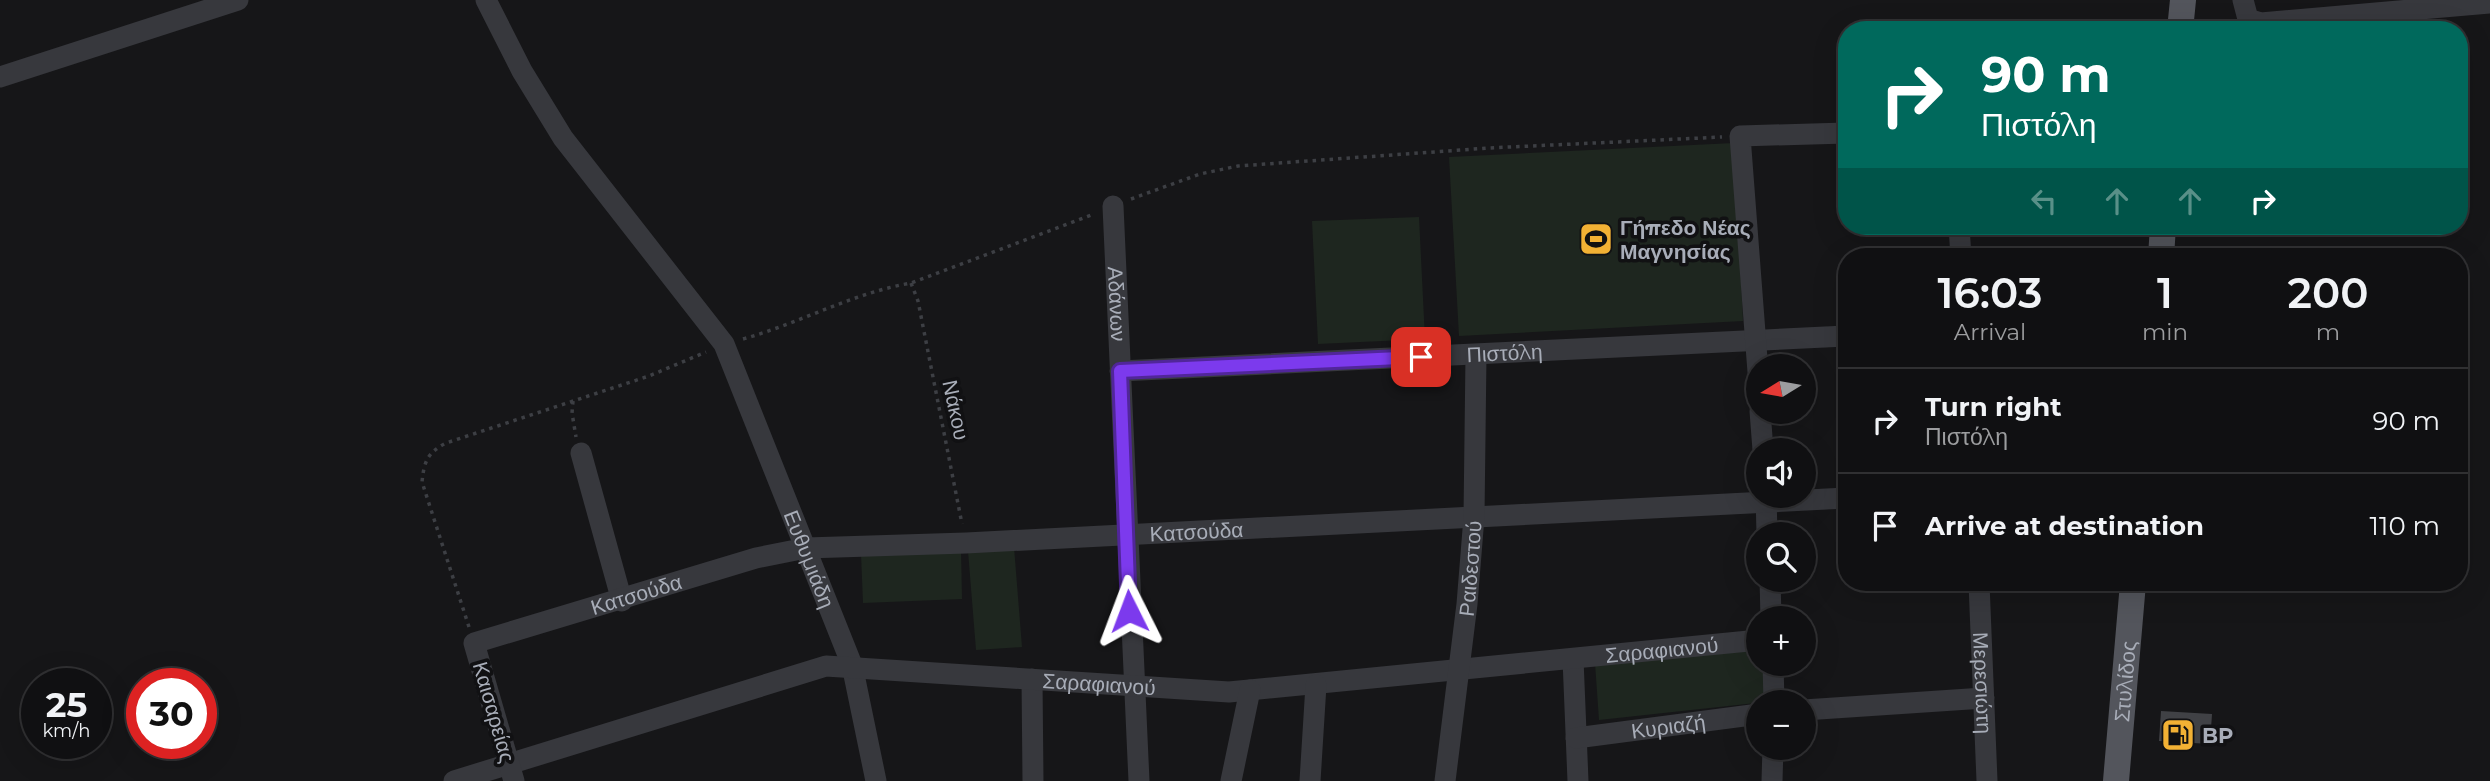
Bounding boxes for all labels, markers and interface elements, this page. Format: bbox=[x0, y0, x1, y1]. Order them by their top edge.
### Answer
text: 90 m bbox=[1981, 45, 2111, 104]
icon: right bbox=[1866, 49, 1957, 140]
text: Πιστόλη bbox=[1981, 105, 2097, 144]
icon: left bbox=[2025, 182, 2063, 220]
icon: ahead bbox=[2098, 182, 2136, 220]
icon: ahead bbox=[2171, 182, 2209, 220]
icon: right bbox=[2244, 182, 2282, 220]
place label: Γήπεδο Νέας Μαγνησίας bbox=[1620, 215, 1751, 264]
sports icon: Γήπεδο Νέας Μαγνησίας bbox=[1577, 220, 1615, 258]
street label: Αδάνων bbox=[1103, 266, 1132, 342]
text: 16:03 bbox=[1938, 267, 2042, 319]
text: 1 bbox=[2157, 267, 2173, 319]
text: 200 bbox=[2288, 267, 2369, 319]
text: Arrival bbox=[1954, 318, 2026, 346]
text: min bbox=[2142, 318, 2188, 346]
text: m bbox=[2316, 318, 2340, 346]
pin bbox=[1391, 327, 1451, 387]
icon: arrive bbox=[1402, 338, 1440, 376]
street label: Πιστόλη bbox=[1466, 338, 1543, 367]
north arrow bbox=[1746, 354, 1816, 424]
map controls bbox=[1746, 354, 1816, 760]
street label: Νάκου bbox=[937, 378, 975, 442]
text: Turn right bbox=[1925, 391, 2061, 423]
icon: right bbox=[1866, 402, 1904, 440]
text: 90 m bbox=[2373, 405, 2440, 437]
text: Πιστόλη bbox=[1925, 423, 2008, 451]
button: sound bbox=[1746, 438, 1816, 508]
street label: Ευθυμιάδη bbox=[779, 506, 840, 611]
icon: arrive bbox=[1866, 507, 1904, 545]
text: Arrive at destination bbox=[1925, 510, 2204, 542]
text: 110 m bbox=[2370, 510, 2440, 542]
street label: Κατσούδα bbox=[1149, 516, 1244, 546]
street label: Ραιδεστού bbox=[1453, 520, 1486, 618]
button: search bbox=[1746, 522, 1816, 592]
street label: Κατσούδα bbox=[588, 569, 685, 620]
position arrow bbox=[1092, 574, 1166, 648]
button: + bbox=[1746, 606, 1816, 676]
street label: Μερεσιώτη bbox=[1968, 631, 1998, 734]
street label: Σαραφιανού bbox=[1604, 632, 1719, 668]
street label: Στυλίδος bbox=[2109, 640, 2140, 723]
street label: Καισαρείας bbox=[468, 659, 520, 765]
street label: Σαραφιανού bbox=[1042, 667, 1156, 700]
speed limit sign: 30 bbox=[126, 668, 217, 759]
text: 25 bbox=[46, 683, 87, 726]
button: − bbox=[1746, 690, 1816, 760]
street label: Κυριαζή bbox=[1629, 709, 1707, 743]
fuel station icon: BP bbox=[2159, 716, 2197, 754]
text: km/h bbox=[42, 720, 91, 742]
place label: BP bbox=[2202, 723, 2233, 748]

